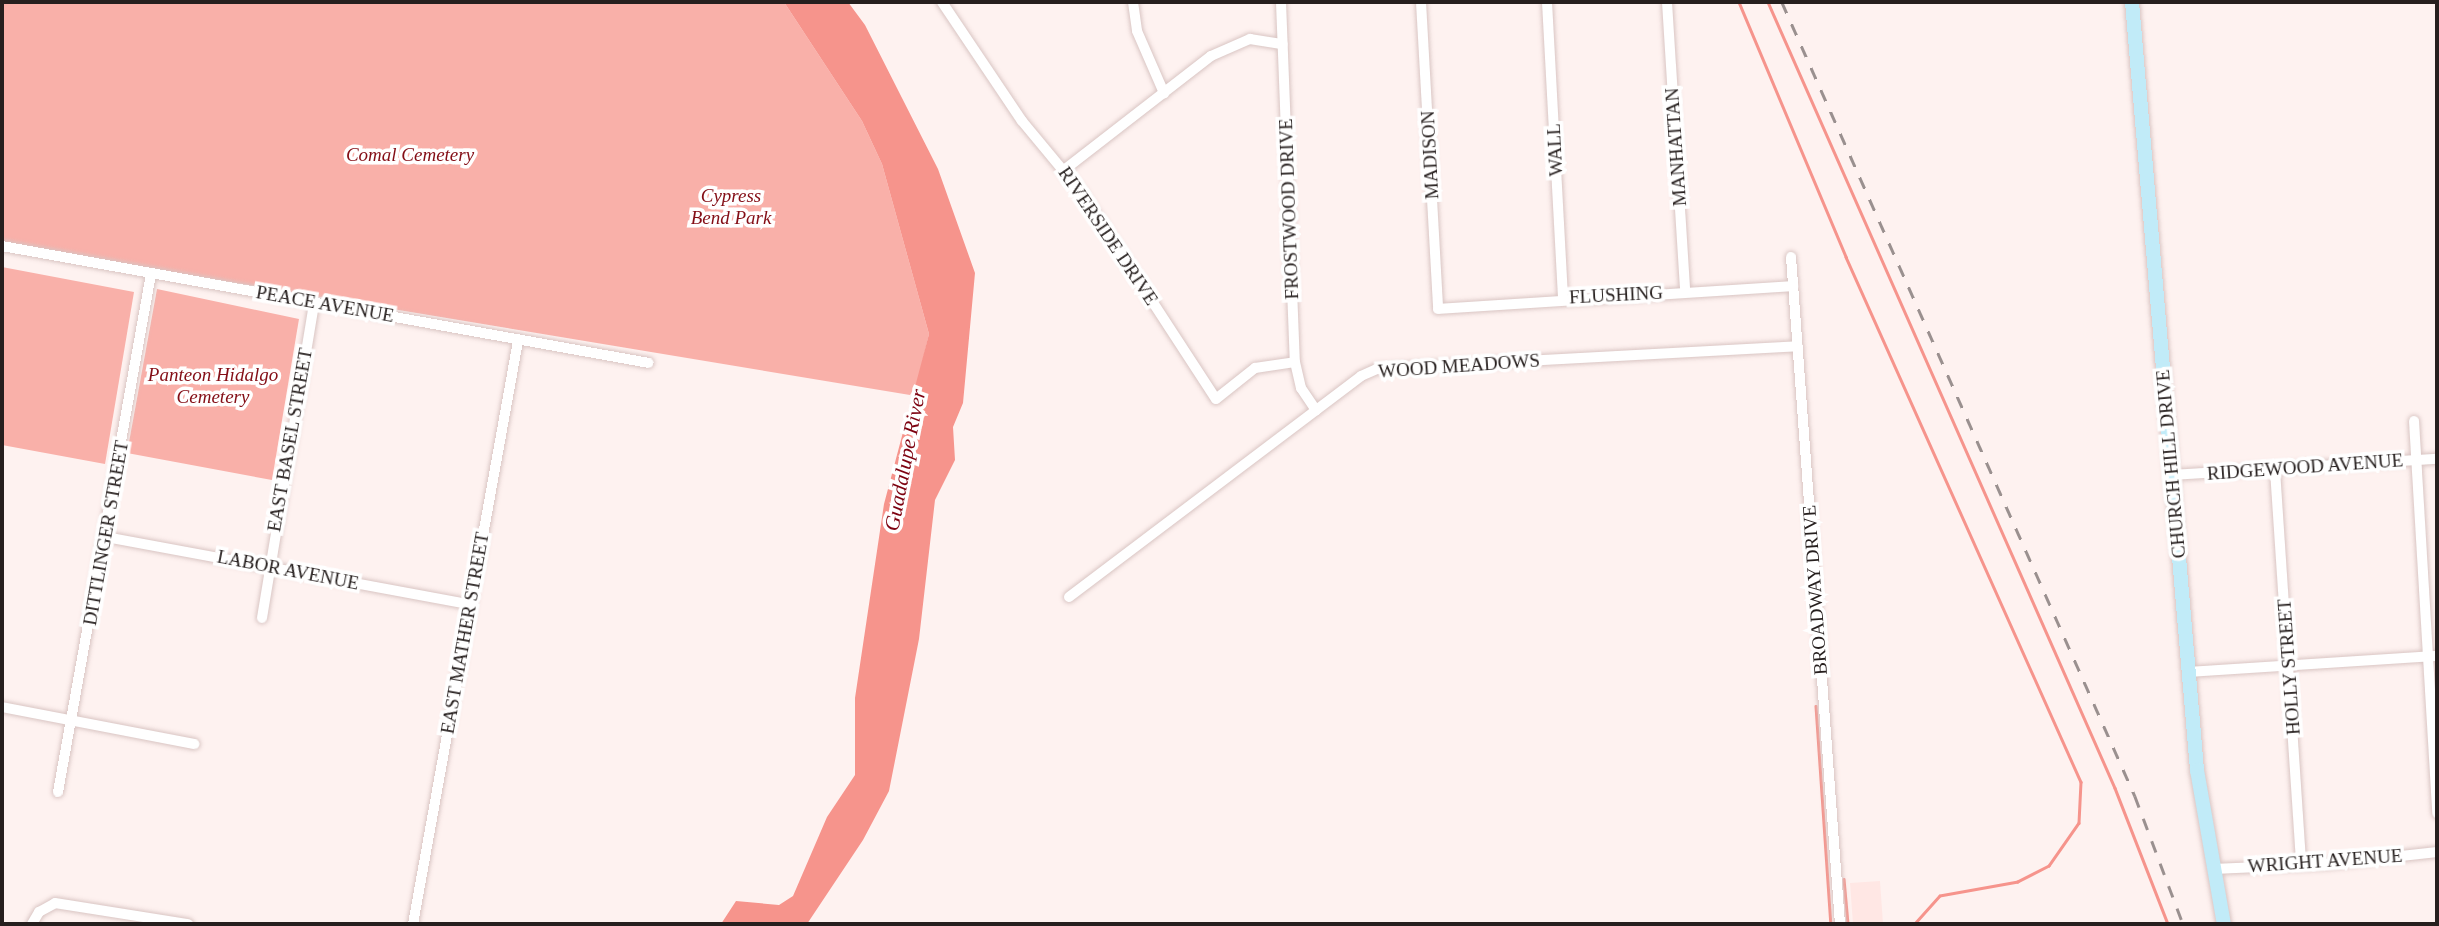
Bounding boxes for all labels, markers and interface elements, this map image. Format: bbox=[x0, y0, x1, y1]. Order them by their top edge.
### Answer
street label: MANHATTAN bbox=[1660, 87, 1692, 207]
street label: MADISON bbox=[1416, 110, 1444, 200]
street label: FROSTWOOD DRIVE bbox=[1274, 118, 1304, 300]
street label: WALL bbox=[1542, 123, 1568, 177]
park label: Comal Cemetery bbox=[346, 144, 474, 166]
street label: RIVERSIDE DRIVE bbox=[1053, 162, 1163, 310]
park label: Cypress Bend Park bbox=[691, 185, 771, 229]
street label: PEACE AVENUE bbox=[254, 281, 396, 327]
street label: FLUSHING bbox=[1568, 281, 1664, 309]
street label: EAST BASEL STREET bbox=[263, 346, 317, 534]
street label: WOOD MEADOWS bbox=[1377, 349, 1541, 383]
park label: Panteon Hidalgo Cemetery bbox=[148, 364, 278, 408]
street label: CHURCH HILL DRIVE bbox=[2151, 368, 2191, 560]
water label: Guadalupe River bbox=[879, 387, 931, 533]
street label: DITTLINGER STREET bbox=[79, 439, 133, 627]
street label: RIDGEWOOD AVENUE bbox=[2206, 449, 2404, 485]
street label: BROADWAY DRIVE bbox=[1798, 504, 1832, 676]
street label: EAST MATHER STREET bbox=[436, 530, 494, 736]
street label: LABOR AVENUE bbox=[215, 545, 361, 595]
street label: HOLLY STREET bbox=[2273, 598, 2305, 736]
street label: WRIGHT AVENUE bbox=[2246, 844, 2404, 878]

